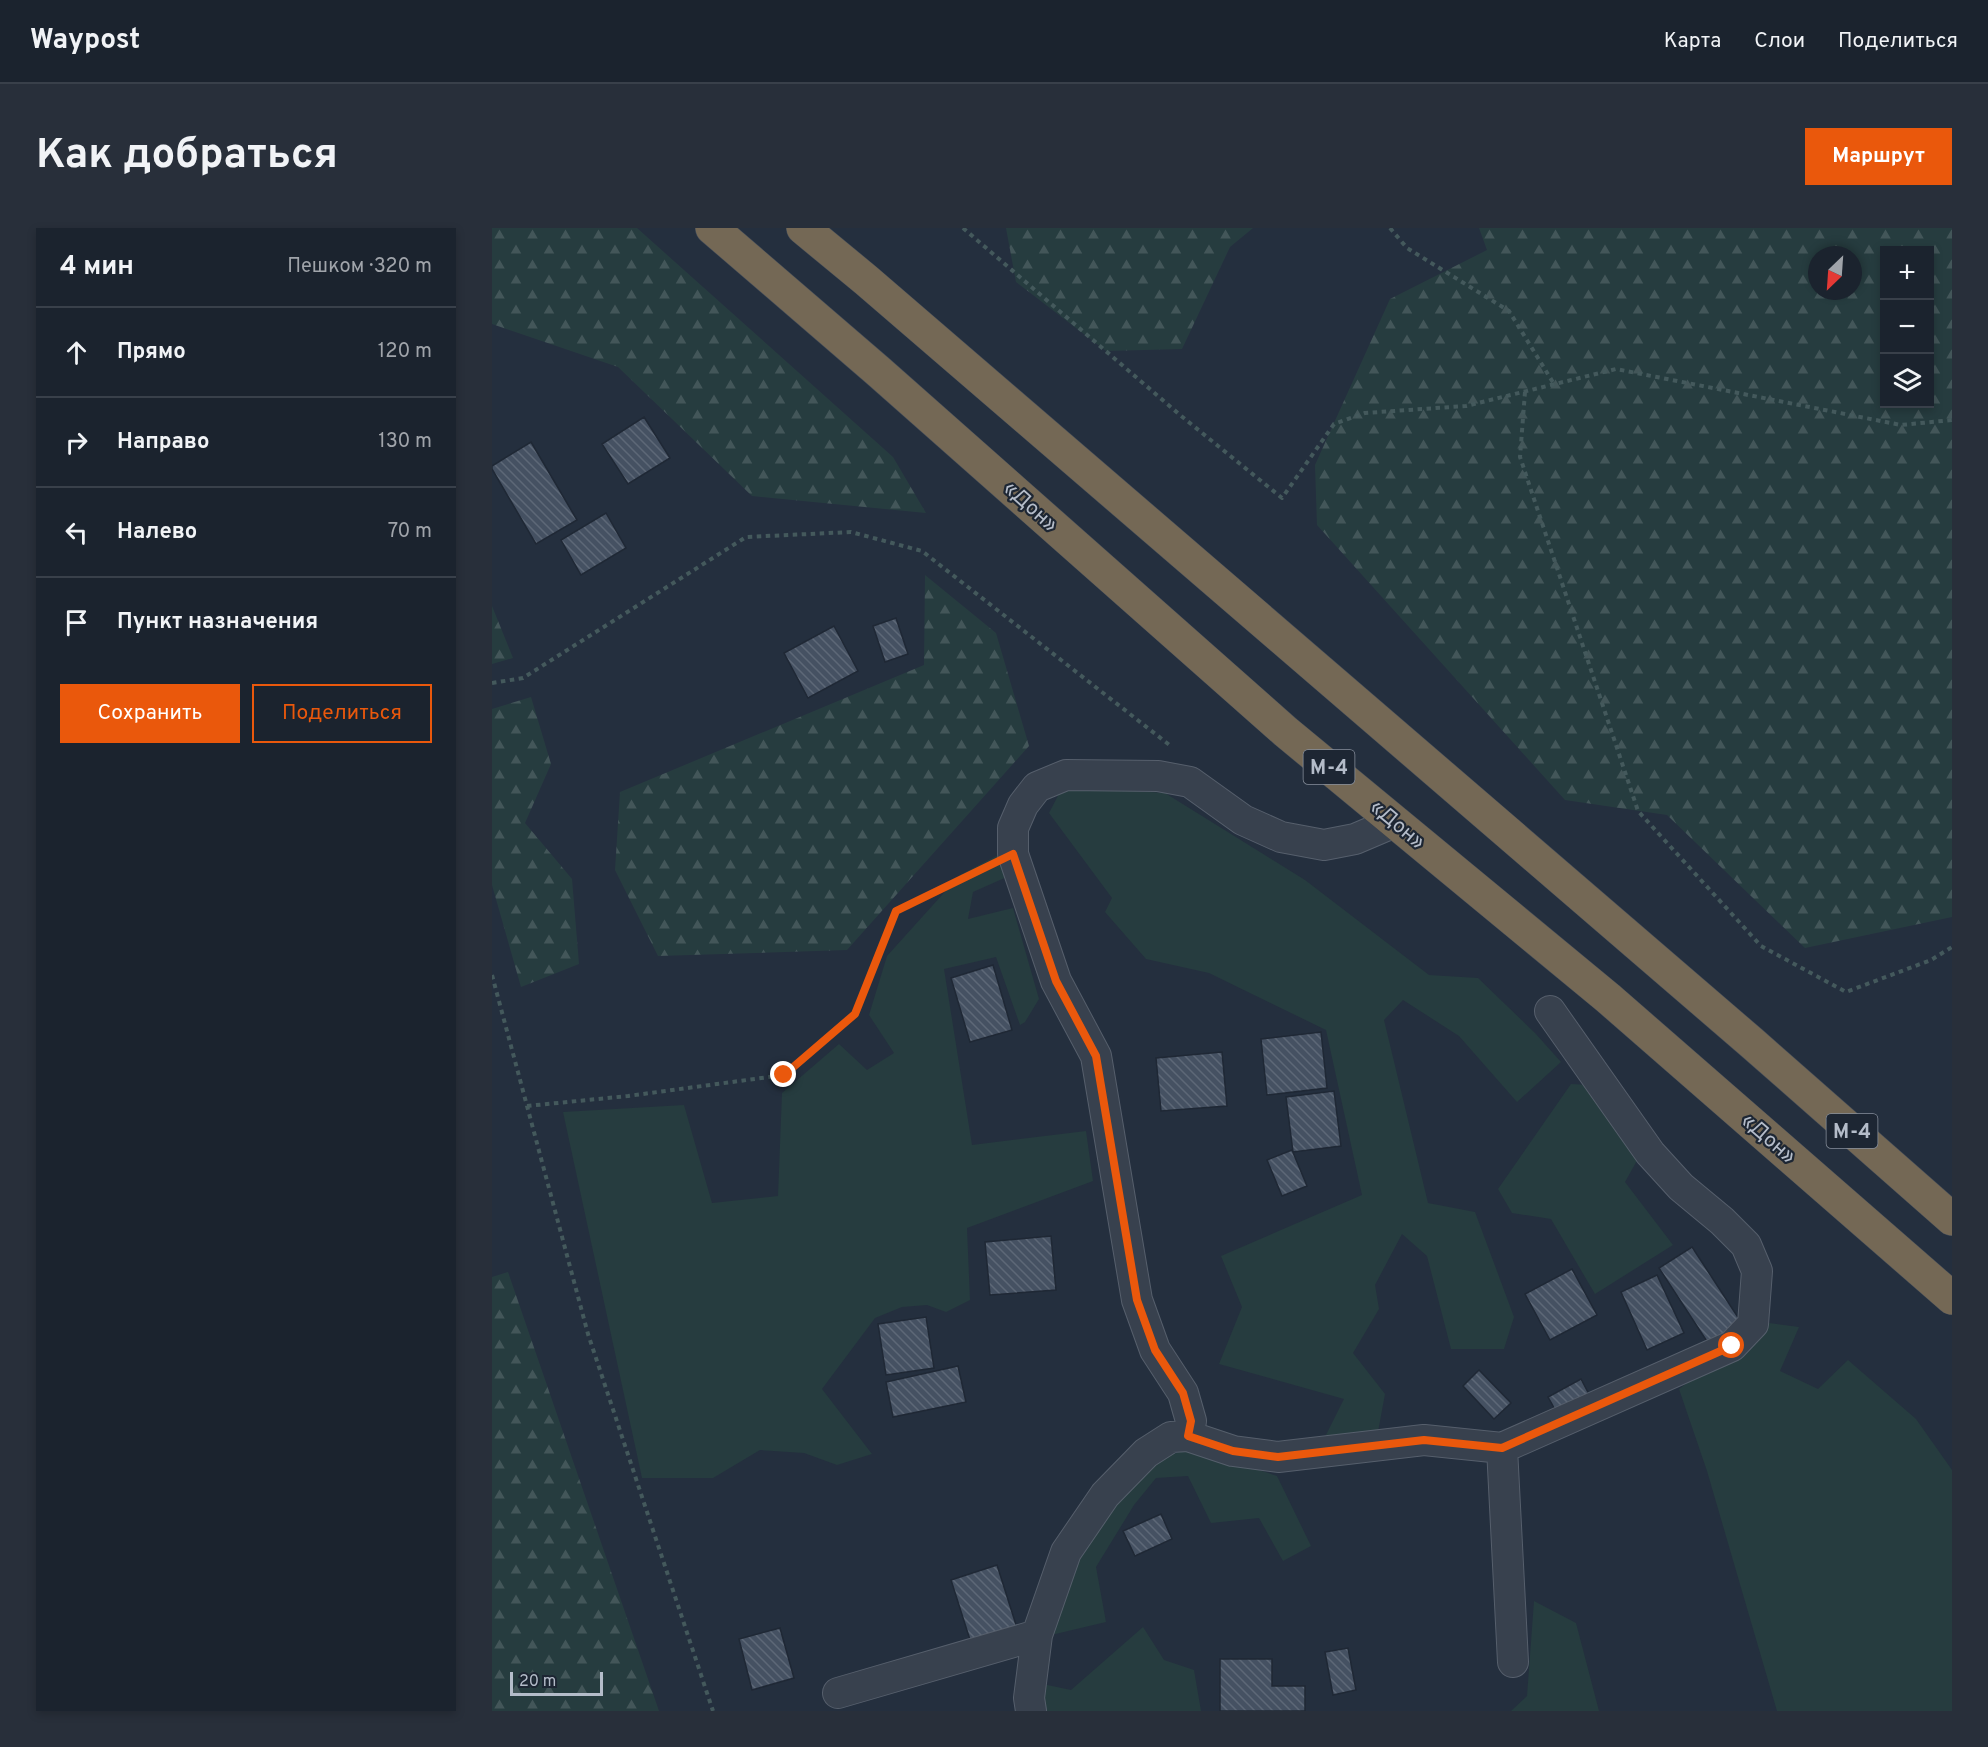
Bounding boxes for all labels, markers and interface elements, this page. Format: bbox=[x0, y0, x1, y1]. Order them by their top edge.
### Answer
text: Waypost bbox=[30, 23, 140, 59]
text: Карта bbox=[1664, 28, 1721, 55]
text: Слои bbox=[1754, 28, 1805, 55]
text: Поделиться bbox=[1838, 28, 1958, 55]
button: Маршрут bbox=[1805, 128, 1952, 185]
text: Как добраться bbox=[36, 130, 338, 183]
north arrow bbox=[1808, 246, 1862, 300]
map controls bbox=[1880, 246, 1934, 408]
button: + bbox=[1880, 246, 1934, 300]
text: 4 мин bbox=[60, 251, 134, 284]
text: Пешком · 320 m bbox=[287, 254, 432, 280]
button: − bbox=[1880, 300, 1934, 354]
icon: ahead bbox=[60, 336, 93, 369]
text: Прямо bbox=[117, 339, 186, 366]
text: 120 m bbox=[378, 339, 432, 365]
button: layers bbox=[1880, 354, 1934, 408]
icon: right bbox=[60, 426, 93, 459]
text: Направо bbox=[117, 429, 209, 456]
text: 130 m bbox=[378, 429, 432, 455]
street label: «Дон» bbox=[997, 476, 1063, 539]
icon: left bbox=[60, 516, 93, 549]
text: Налево bbox=[117, 519, 197, 546]
text: 70 m bbox=[388, 519, 432, 545]
icon: arrive bbox=[60, 606, 93, 639]
text: Пункт назначения bbox=[117, 609, 318, 636]
button: Сохранить bbox=[60, 684, 240, 743]
button: Поделиться bbox=[252, 684, 432, 743]
road number: М-4 bbox=[1304, 750, 1354, 784]
street label: «Дон» bbox=[1364, 794, 1430, 856]
route end bbox=[770, 1061, 796, 1087]
street label: «Дон» bbox=[1735, 1108, 1801, 1171]
road number: М-4 bbox=[1826, 1114, 1878, 1148]
route start bbox=[1718, 1332, 1744, 1358]
scale bar bbox=[510, 1669, 603, 1696]
text: 20 m bbox=[519, 1672, 556, 1692]

